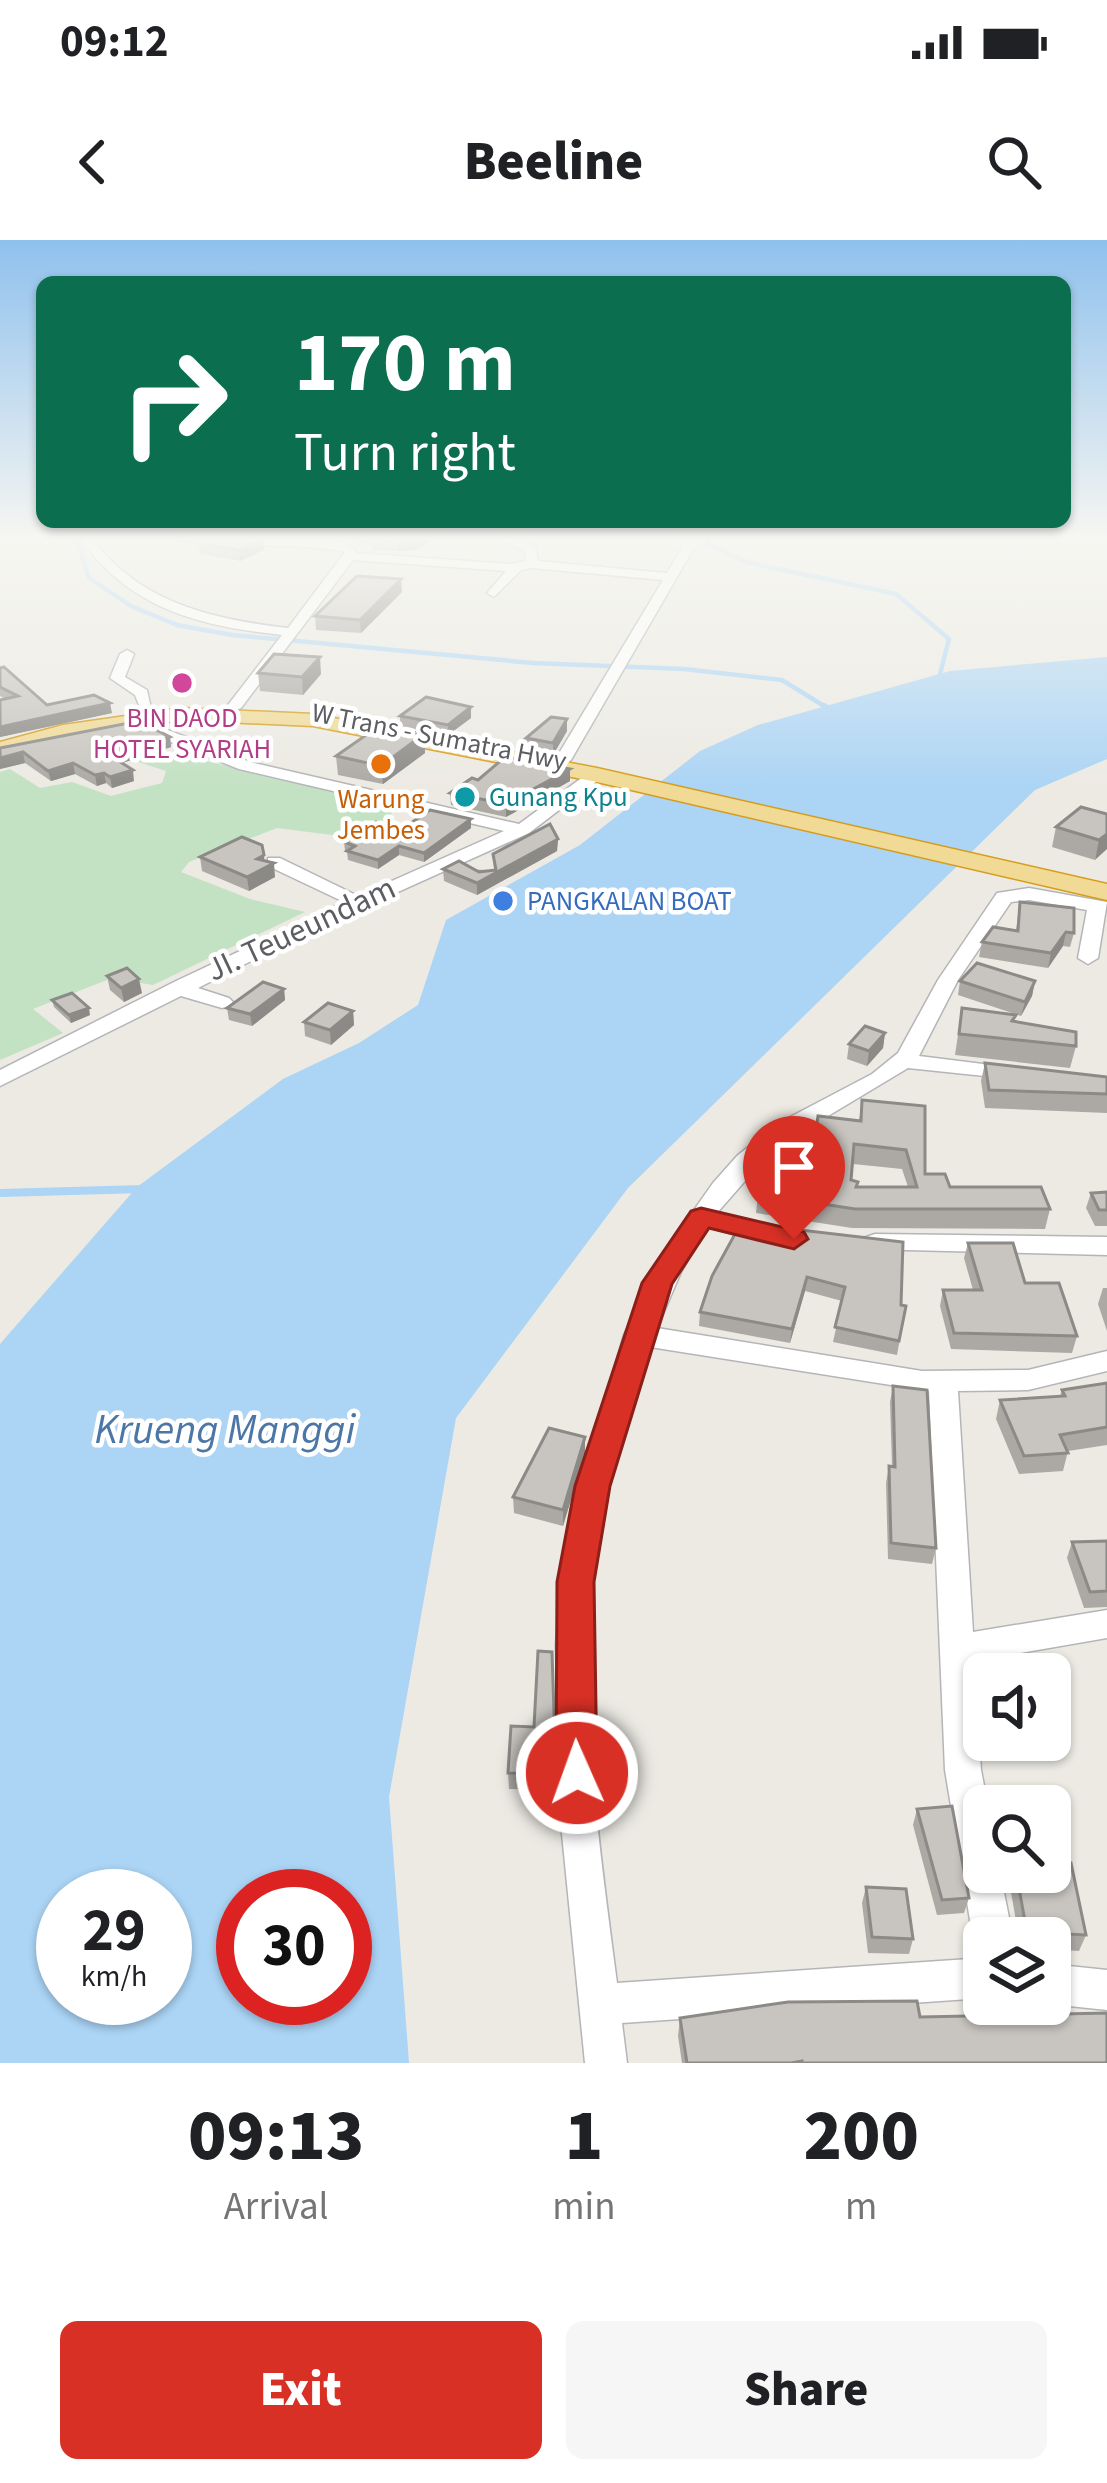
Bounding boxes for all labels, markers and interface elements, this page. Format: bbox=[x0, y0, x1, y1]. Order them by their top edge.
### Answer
text: 09:12 bbox=[60, 10, 169, 74]
text: Beeline bbox=[464, 124, 643, 201]
icon: back bbox=[60, 129, 126, 195]
icon: search bbox=[981, 129, 1047, 195]
text: 170 m bbox=[294, 304, 516, 424]
icon: right bbox=[96, 324, 252, 480]
text: Turn right bbox=[294, 415, 516, 492]
marker: BIN DAOD HOTEL SYARIAH bbox=[169, 670, 195, 696]
street label: W Trans - Sumatra Hwy bbox=[308, 693, 570, 781]
place label: BIN DAOD HOTEL SYARIAH bbox=[93, 699, 271, 769]
marker: Warung Jembes bbox=[368, 751, 394, 777]
place label: Gunang Kpu bbox=[489, 778, 628, 817]
place label: Warung Jembes bbox=[337, 780, 425, 850]
marker: Gunang Kpu bbox=[452, 784, 478, 810]
street label: JI. Teueundam bbox=[199, 865, 403, 993]
place label: PANGKALAN BOAT bbox=[527, 882, 732, 921]
marker: PANGKALAN BOAT bbox=[490, 888, 516, 914]
pin bbox=[743, 1116, 845, 1239]
icon: arrive bbox=[761, 1134, 827, 1200]
water label: Krueng Manggi bbox=[94, 1400, 357, 1460]
map controls bbox=[963, 1653, 1071, 2025]
button: sound bbox=[963, 1653, 1071, 1761]
position arrow bbox=[514, 1710, 640, 1836]
button: search bbox=[963, 1785, 1071, 1893]
speed limit sign: 30 bbox=[216, 1869, 372, 2025]
text: 29 bbox=[82, 1889, 146, 1974]
button: layers bbox=[963, 1917, 1071, 2025]
text: km/h bbox=[81, 1955, 147, 1998]
text: 09:13 bbox=[188, 2085, 364, 2188]
text: 1 bbox=[565, 2085, 603, 2188]
text: 200 bbox=[804, 2085, 919, 2188]
text: Arrival bbox=[224, 2179, 329, 2235]
text: min bbox=[552, 2179, 616, 2235]
text: m bbox=[845, 2179, 877, 2235]
button: Exit bbox=[60, 2321, 542, 2459]
button: Share bbox=[566, 2321, 1047, 2459]

